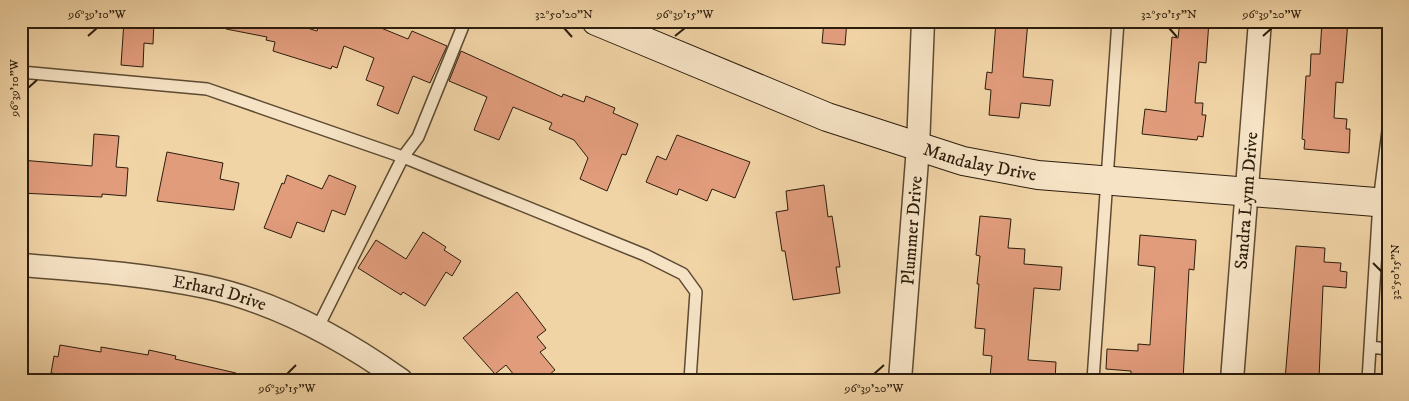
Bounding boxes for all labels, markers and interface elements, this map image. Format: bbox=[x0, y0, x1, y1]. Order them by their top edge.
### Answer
text: 96°39'10"W bbox=[67, 7, 127, 22]
text: 32°50'20"N bbox=[535, 7, 593, 22]
text: 96°39'15"W bbox=[656, 7, 714, 22]
text: 32°50'15"N bbox=[1141, 7, 1197, 22]
text: 96°39'20"W bbox=[1242, 7, 1302, 22]
text: 96°39'10"W bbox=[7, 58, 22, 118]
street label: Sandra Lynn Drive bbox=[1231, 131, 1263, 270]
street label: Mandalay Drive bbox=[920, 139, 1038, 187]
street label: Plummer Drive bbox=[897, 175, 928, 286]
text: 32°50'15"N bbox=[1388, 244, 1403, 300]
street label: Erhard Drive bbox=[171, 271, 269, 316]
text: 96°39'15"W bbox=[258, 381, 316, 396]
text: 96°39'20"W bbox=[844, 381, 904, 396]

